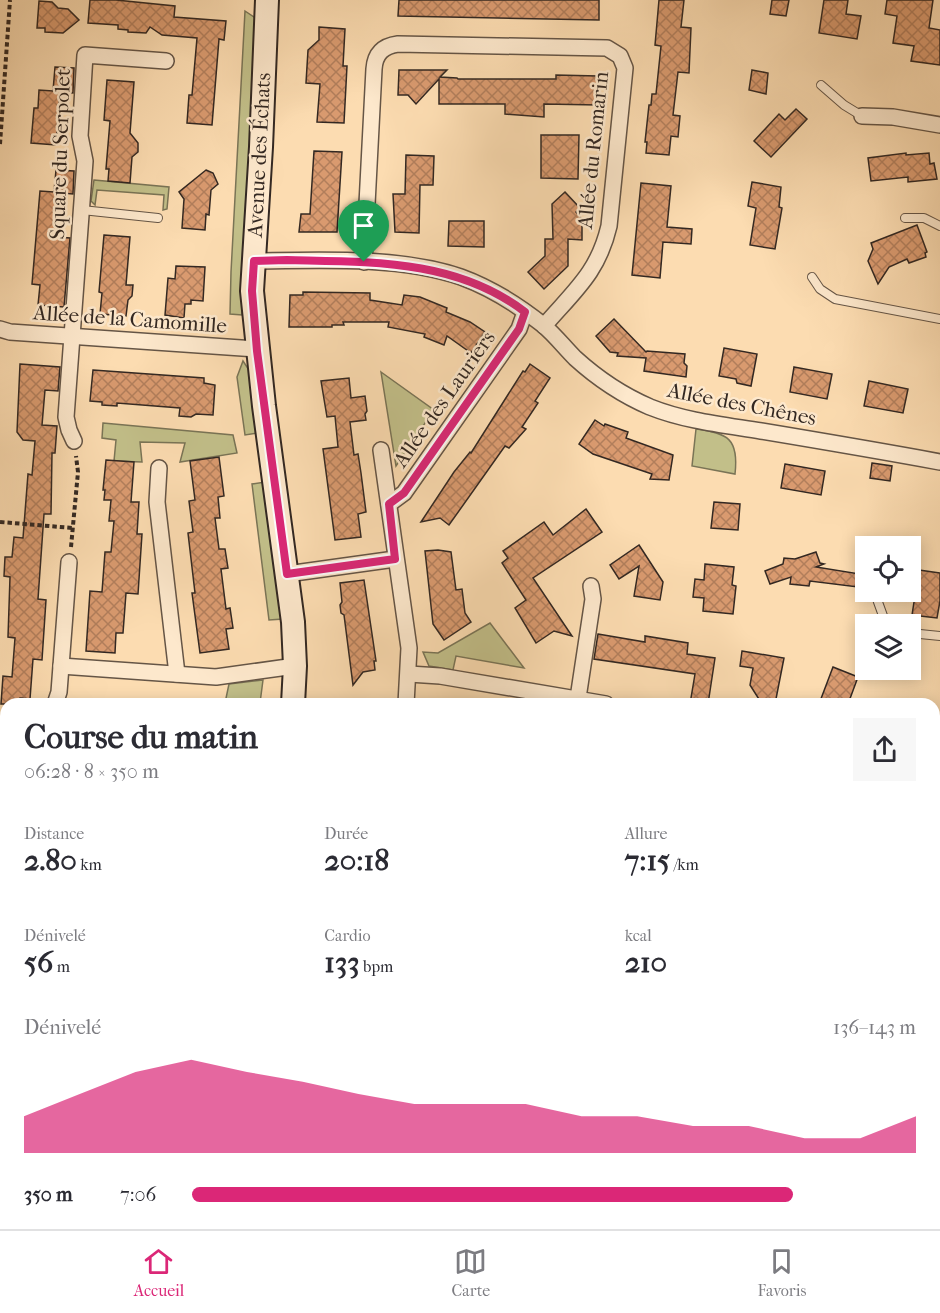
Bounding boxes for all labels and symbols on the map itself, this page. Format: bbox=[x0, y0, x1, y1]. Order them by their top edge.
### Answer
street label: Square du Serpolet bbox=[45, 68, 75, 240]
street label: Allée du Romarin bbox=[573, 70, 613, 231]
street label: Avenue des Échats bbox=[243, 72, 275, 239]
pin bbox=[338, 200, 389, 262]
street label: Allée de la Camomille bbox=[31, 300, 228, 338]
street label: Allée des Lauriers bbox=[387, 326, 500, 473]
street label: Allée des Chênes bbox=[665, 378, 819, 430]

